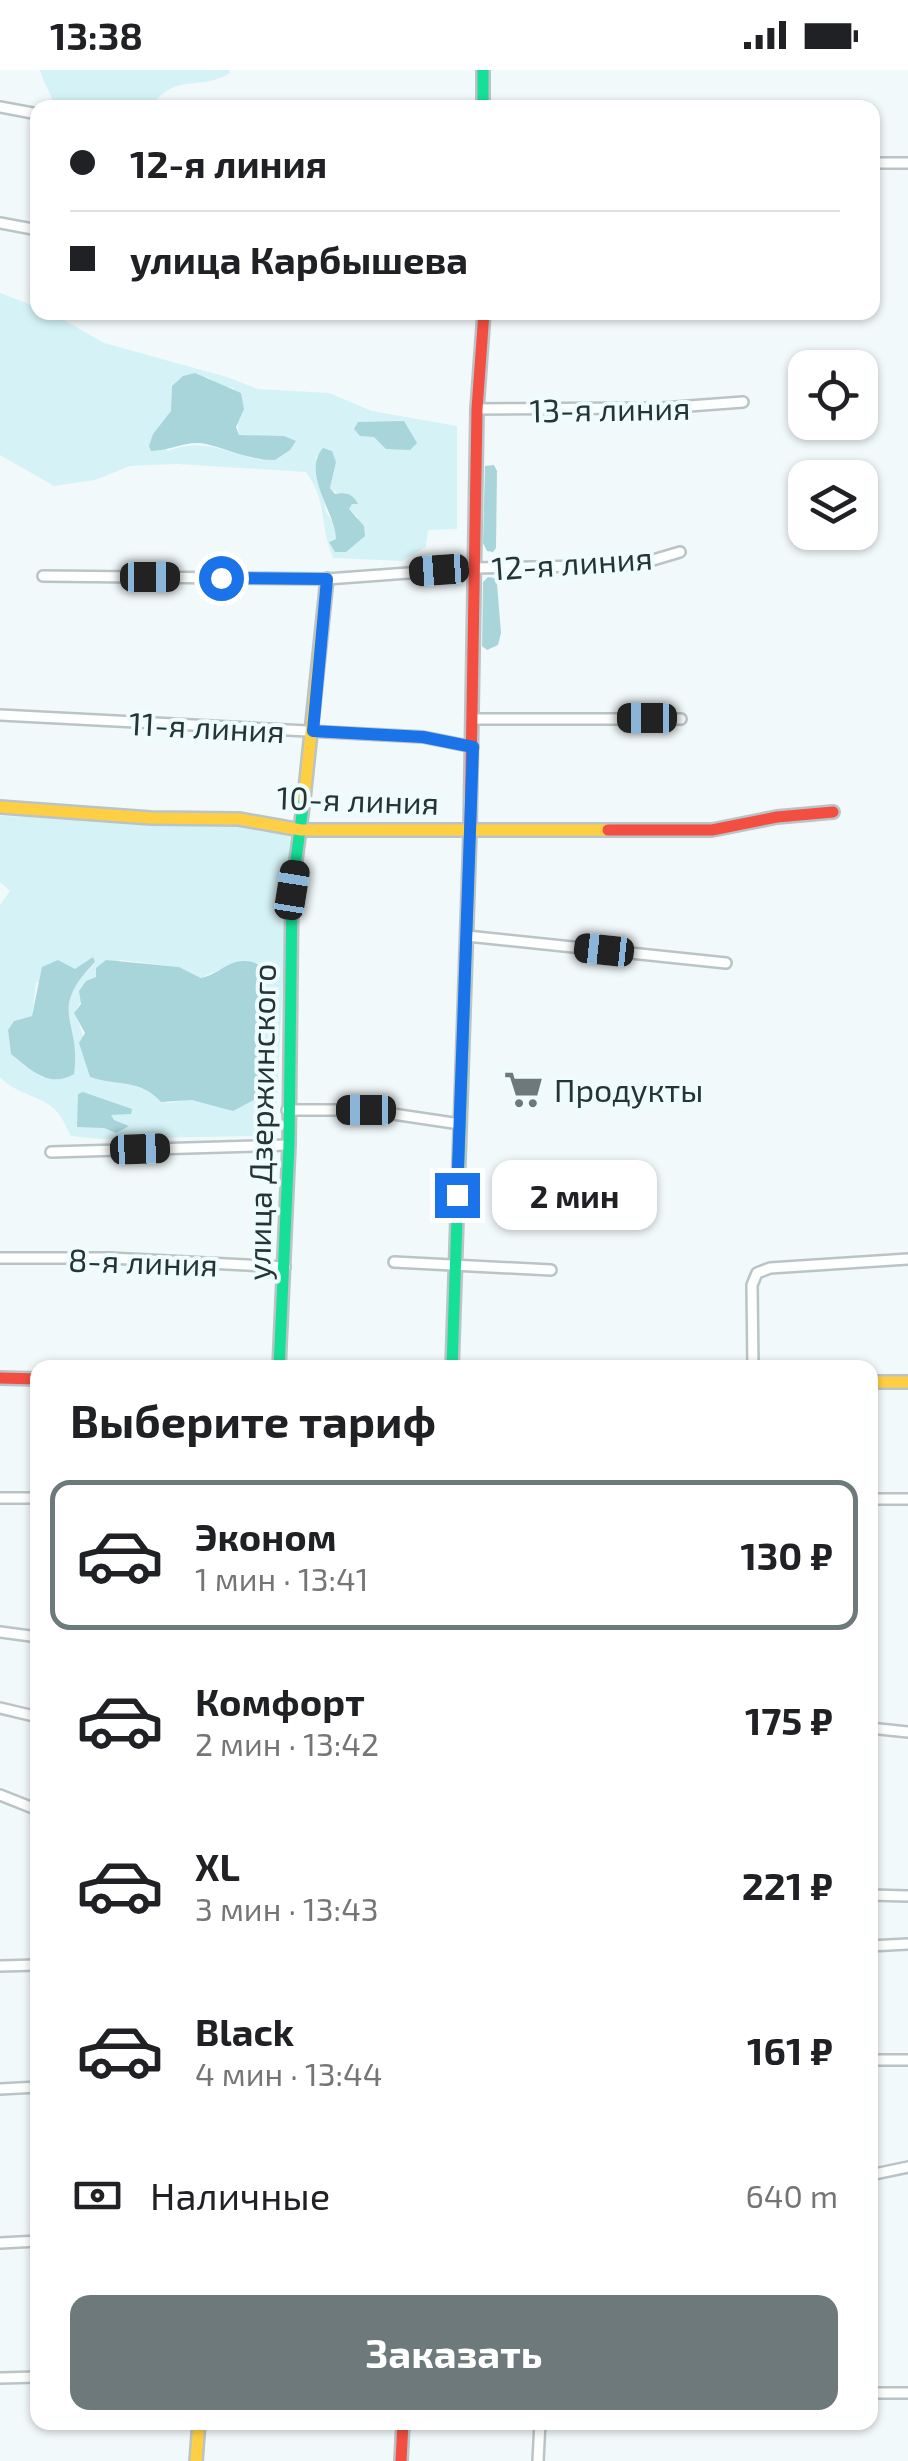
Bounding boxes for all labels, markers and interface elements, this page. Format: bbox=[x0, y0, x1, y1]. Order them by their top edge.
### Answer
text: 13:38 bbox=[50, 12, 143, 58]
text: 12-я линия bbox=[130, 140, 327, 186]
text: улица Карбышева bbox=[130, 236, 468, 282]
map controls bbox=[788, 350, 878, 550]
button: locate bbox=[788, 350, 878, 440]
street label: 13-я линия bbox=[529, 388, 691, 428]
button: layers bbox=[788, 460, 878, 550]
street label: 12-я линия bbox=[490, 537, 654, 587]
car bbox=[408, 553, 470, 587]
route start bbox=[199, 556, 244, 601]
car bbox=[120, 562, 180, 592]
street label: 11-я линия bbox=[128, 703, 286, 749]
car bbox=[617, 703, 677, 733]
street label: 10-я линия bbox=[276, 777, 440, 821]
car bbox=[272, 858, 312, 922]
car bbox=[573, 932, 635, 968]
street label: улица Дзержинского bbox=[238, 963, 283, 1281]
supermarket icon: Продукты bbox=[503, 1068, 545, 1110]
place label: Продукты bbox=[554, 1070, 703, 1109]
car bbox=[336, 1095, 396, 1125]
car bbox=[109, 1133, 171, 1165]
callout: 2 мин bbox=[492, 1160, 657, 1230]
route end bbox=[435, 1173, 480, 1218]
text: 2 мин bbox=[530, 1176, 619, 1214]
street label: 8-я линия bbox=[67, 1239, 219, 1283]
text: Выберите тариф bbox=[70, 1393, 436, 1447]
icon: car bbox=[75, 1510, 165, 1600]
text: Эконом bbox=[195, 1513, 337, 1559]
text: 130 ₽ bbox=[740, 1532, 833, 1578]
text: 1 мин · 13:41 bbox=[195, 1559, 369, 1597]
icon: car bbox=[75, 1675, 165, 1765]
text: Комфорт bbox=[195, 1678, 365, 1724]
text: 175 ₽ bbox=[745, 1697, 833, 1743]
text: 2 мин · 13:42 bbox=[195, 1724, 379, 1762]
icon: car bbox=[75, 1840, 165, 1930]
text: XL bbox=[195, 1843, 240, 1889]
text: 221 ₽ bbox=[742, 1862, 833, 1908]
text: 3 мин · 13:43 bbox=[195, 1889, 379, 1927]
icon: car bbox=[75, 2005, 165, 2095]
text: Black bbox=[195, 2008, 294, 2054]
text: 161 ₽ bbox=[747, 2027, 833, 2073]
text: 4 мин · 13:44 bbox=[195, 2054, 382, 2092]
icon: cash bbox=[70, 2168, 125, 2223]
text: Наличные bbox=[150, 2172, 330, 2218]
text: 640 m bbox=[746, 2176, 838, 2214]
button: Заказать bbox=[70, 2295, 838, 2410]

